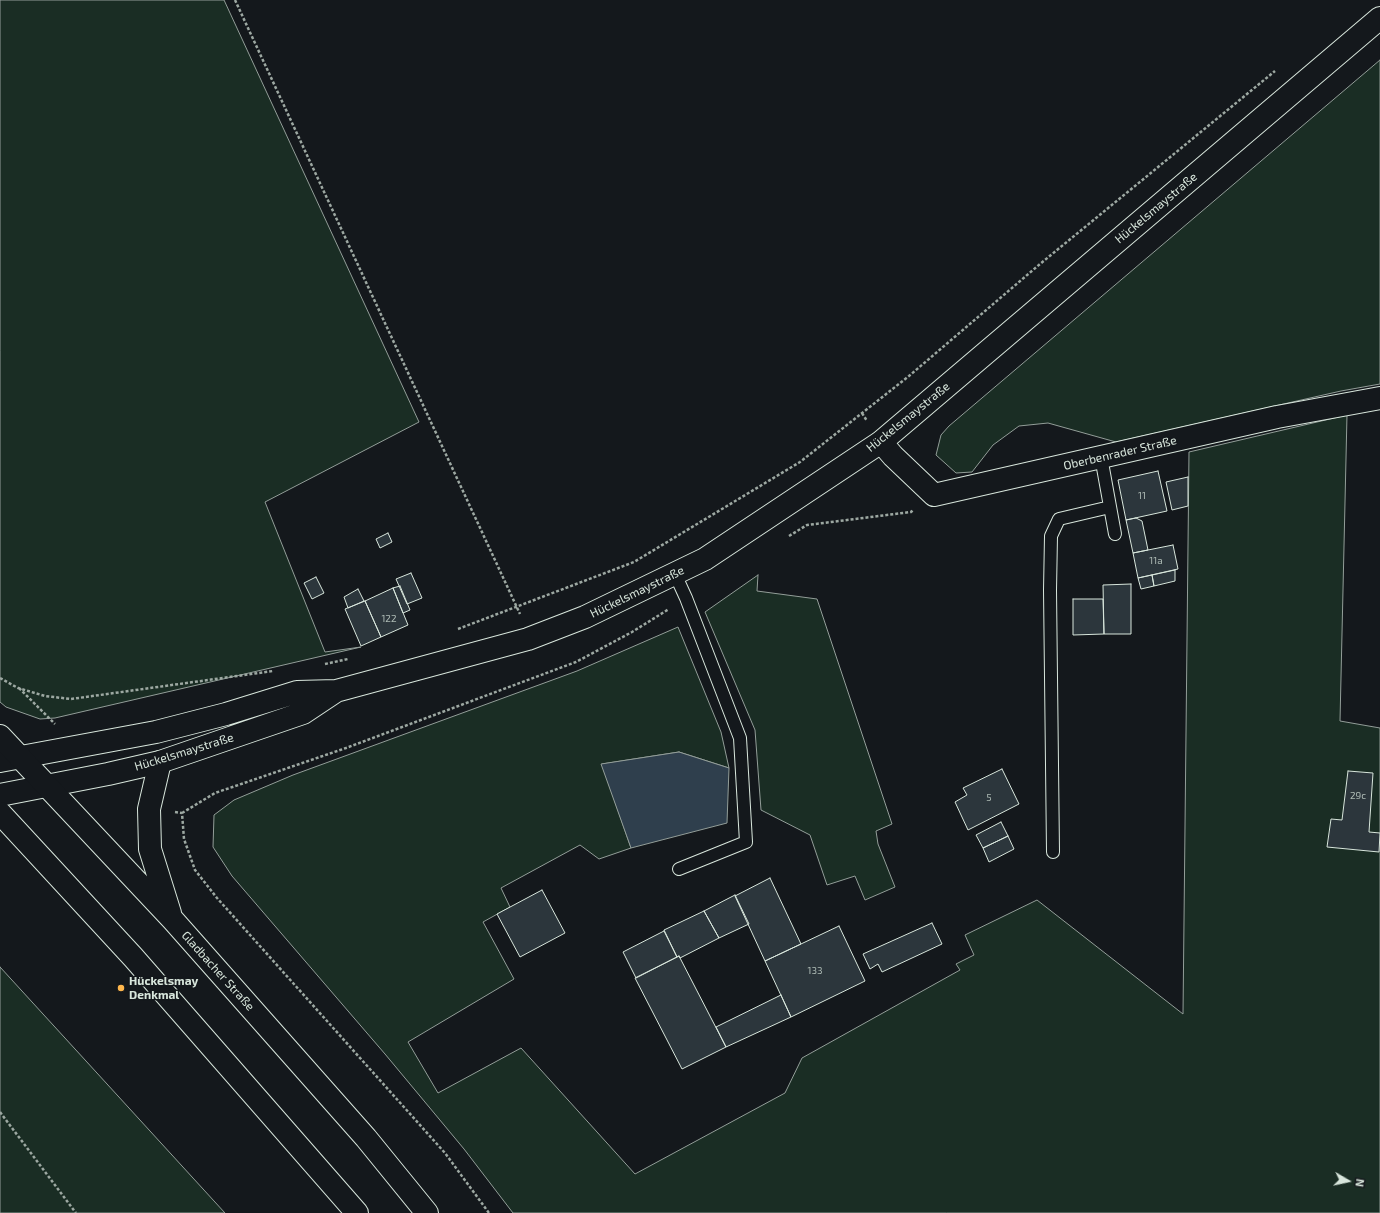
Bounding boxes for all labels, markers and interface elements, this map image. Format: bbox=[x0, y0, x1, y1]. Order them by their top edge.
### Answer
street label: Hückelsmaystraße bbox=[1112, 169, 1200, 247]
street label: Hückelsmaystraße bbox=[864, 379, 952, 455]
street label: Oberbenrader Straße bbox=[1062, 433, 1178, 473]
house number: 11 bbox=[1138, 490, 1146, 502]
house number: 11a bbox=[1149, 555, 1163, 567]
street label: Hückelsmaystraße bbox=[588, 563, 686, 621]
house number: 122 bbox=[381, 613, 397, 625]
street label: Hückelsmaystraße bbox=[133, 730, 235, 774]
house number: 29c bbox=[1350, 790, 1366, 802]
house number: 5 bbox=[986, 792, 992, 804]
street label: Gladbacher Straße bbox=[179, 928, 257, 1014]
house number: 133 bbox=[807, 965, 823, 977]
place label: Hückelsmay Denkmal bbox=[129, 974, 198, 1002]
marker: Hückelsmay Denkmal bbox=[116, 983, 126, 993]
north arrow bbox=[1328, 1161, 1368, 1201]
text: N bbox=[1353, 1178, 1367, 1188]

